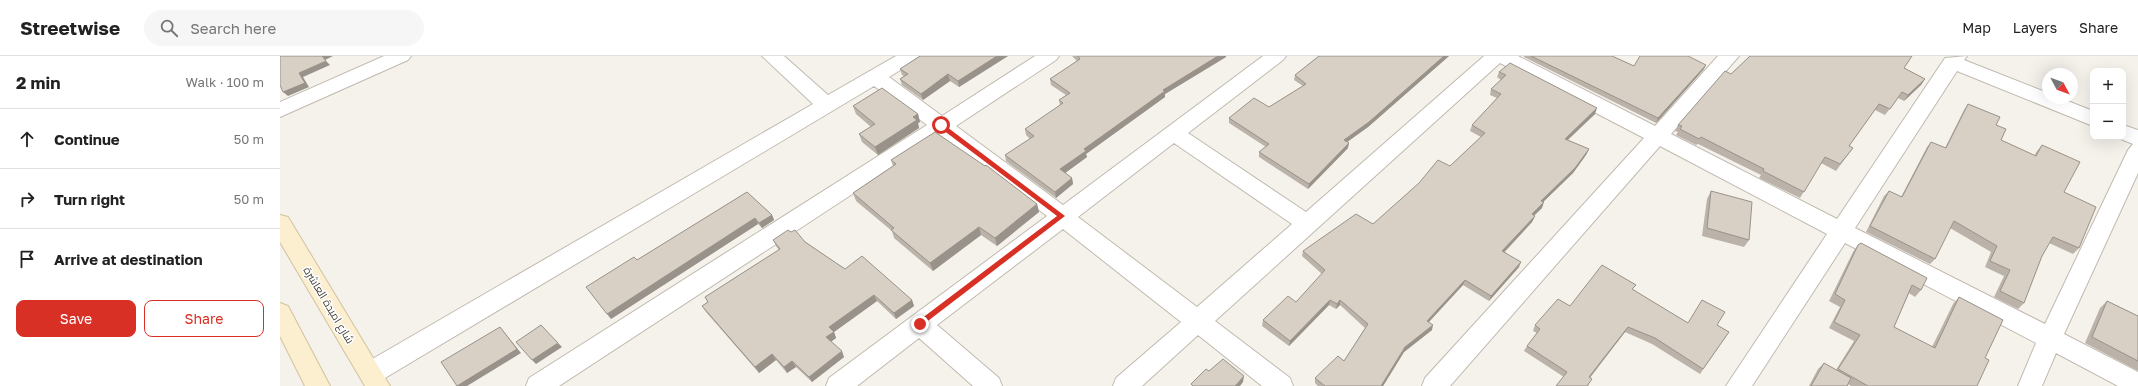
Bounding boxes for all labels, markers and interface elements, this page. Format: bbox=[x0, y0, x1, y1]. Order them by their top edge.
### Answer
search box bbox=[144, 10, 424, 46]
text: Streetwise bbox=[20, 16, 120, 39]
icon: search bbox=[158, 17, 180, 39]
text: Search here bbox=[190, 19, 276, 37]
text: Map bbox=[1962, 19, 1991, 36]
text: Layers bbox=[2013, 19, 2057, 36]
text: Share bbox=[2079, 19, 2118, 36]
north arrow bbox=[2042, 68, 2078, 104]
map controls bbox=[2090, 68, 2126, 140]
button: + bbox=[2090, 68, 2126, 104]
text: 2 min bbox=[16, 72, 60, 93]
text: Walk · 100 m bbox=[186, 74, 264, 90]
button: − bbox=[2090, 104, 2126, 140]
route start bbox=[932, 116, 950, 134]
icon: ahead bbox=[16, 128, 38, 150]
text: Continue bbox=[54, 130, 120, 148]
text: 50 m bbox=[234, 131, 264, 147]
icon: right bbox=[16, 188, 38, 210]
text: Turn right bbox=[54, 190, 125, 208]
text: 50 m bbox=[234, 191, 264, 207]
icon: arrive bbox=[16, 248, 38, 270]
text: Arrive at destination bbox=[54, 250, 203, 268]
street label: شارع امبدة العاشرة bbox=[300, 264, 357, 347]
button: Save bbox=[16, 300, 136, 337]
button: Share bbox=[144, 300, 264, 337]
route end bbox=[911, 315, 929, 333]

